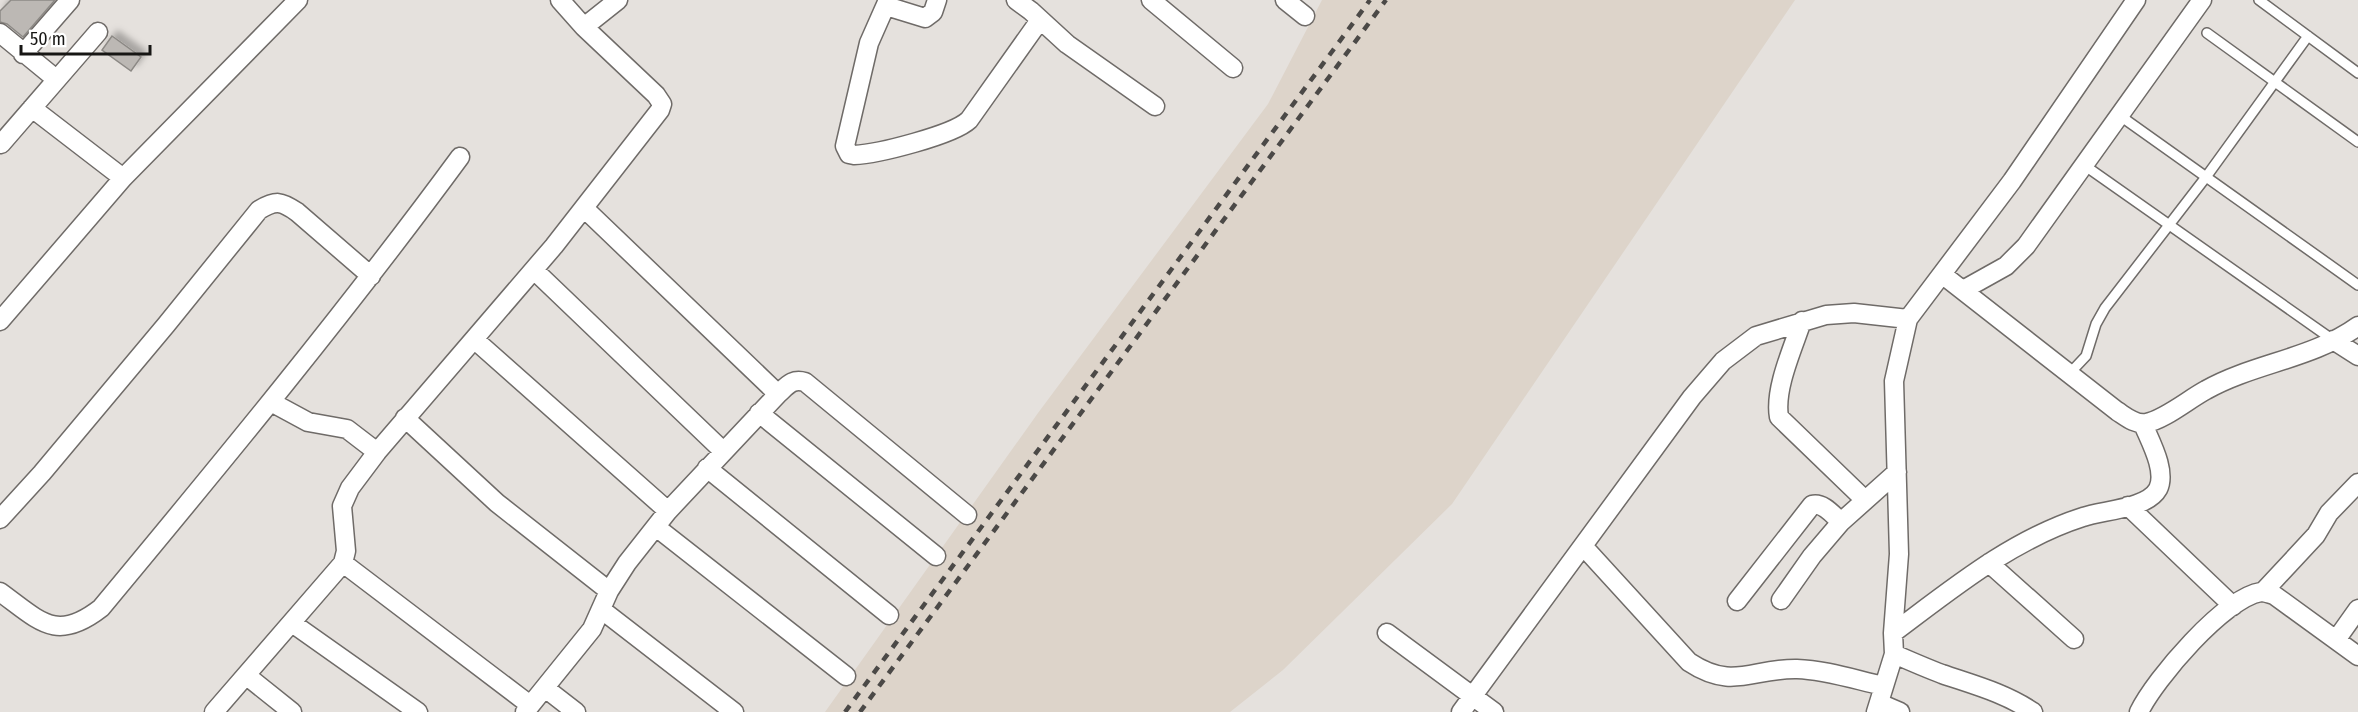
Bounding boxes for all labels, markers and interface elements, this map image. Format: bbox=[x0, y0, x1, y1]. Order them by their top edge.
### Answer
scale bar bbox=[21, 18, 150, 56]
text: 50 m bbox=[30, 28, 66, 50]

